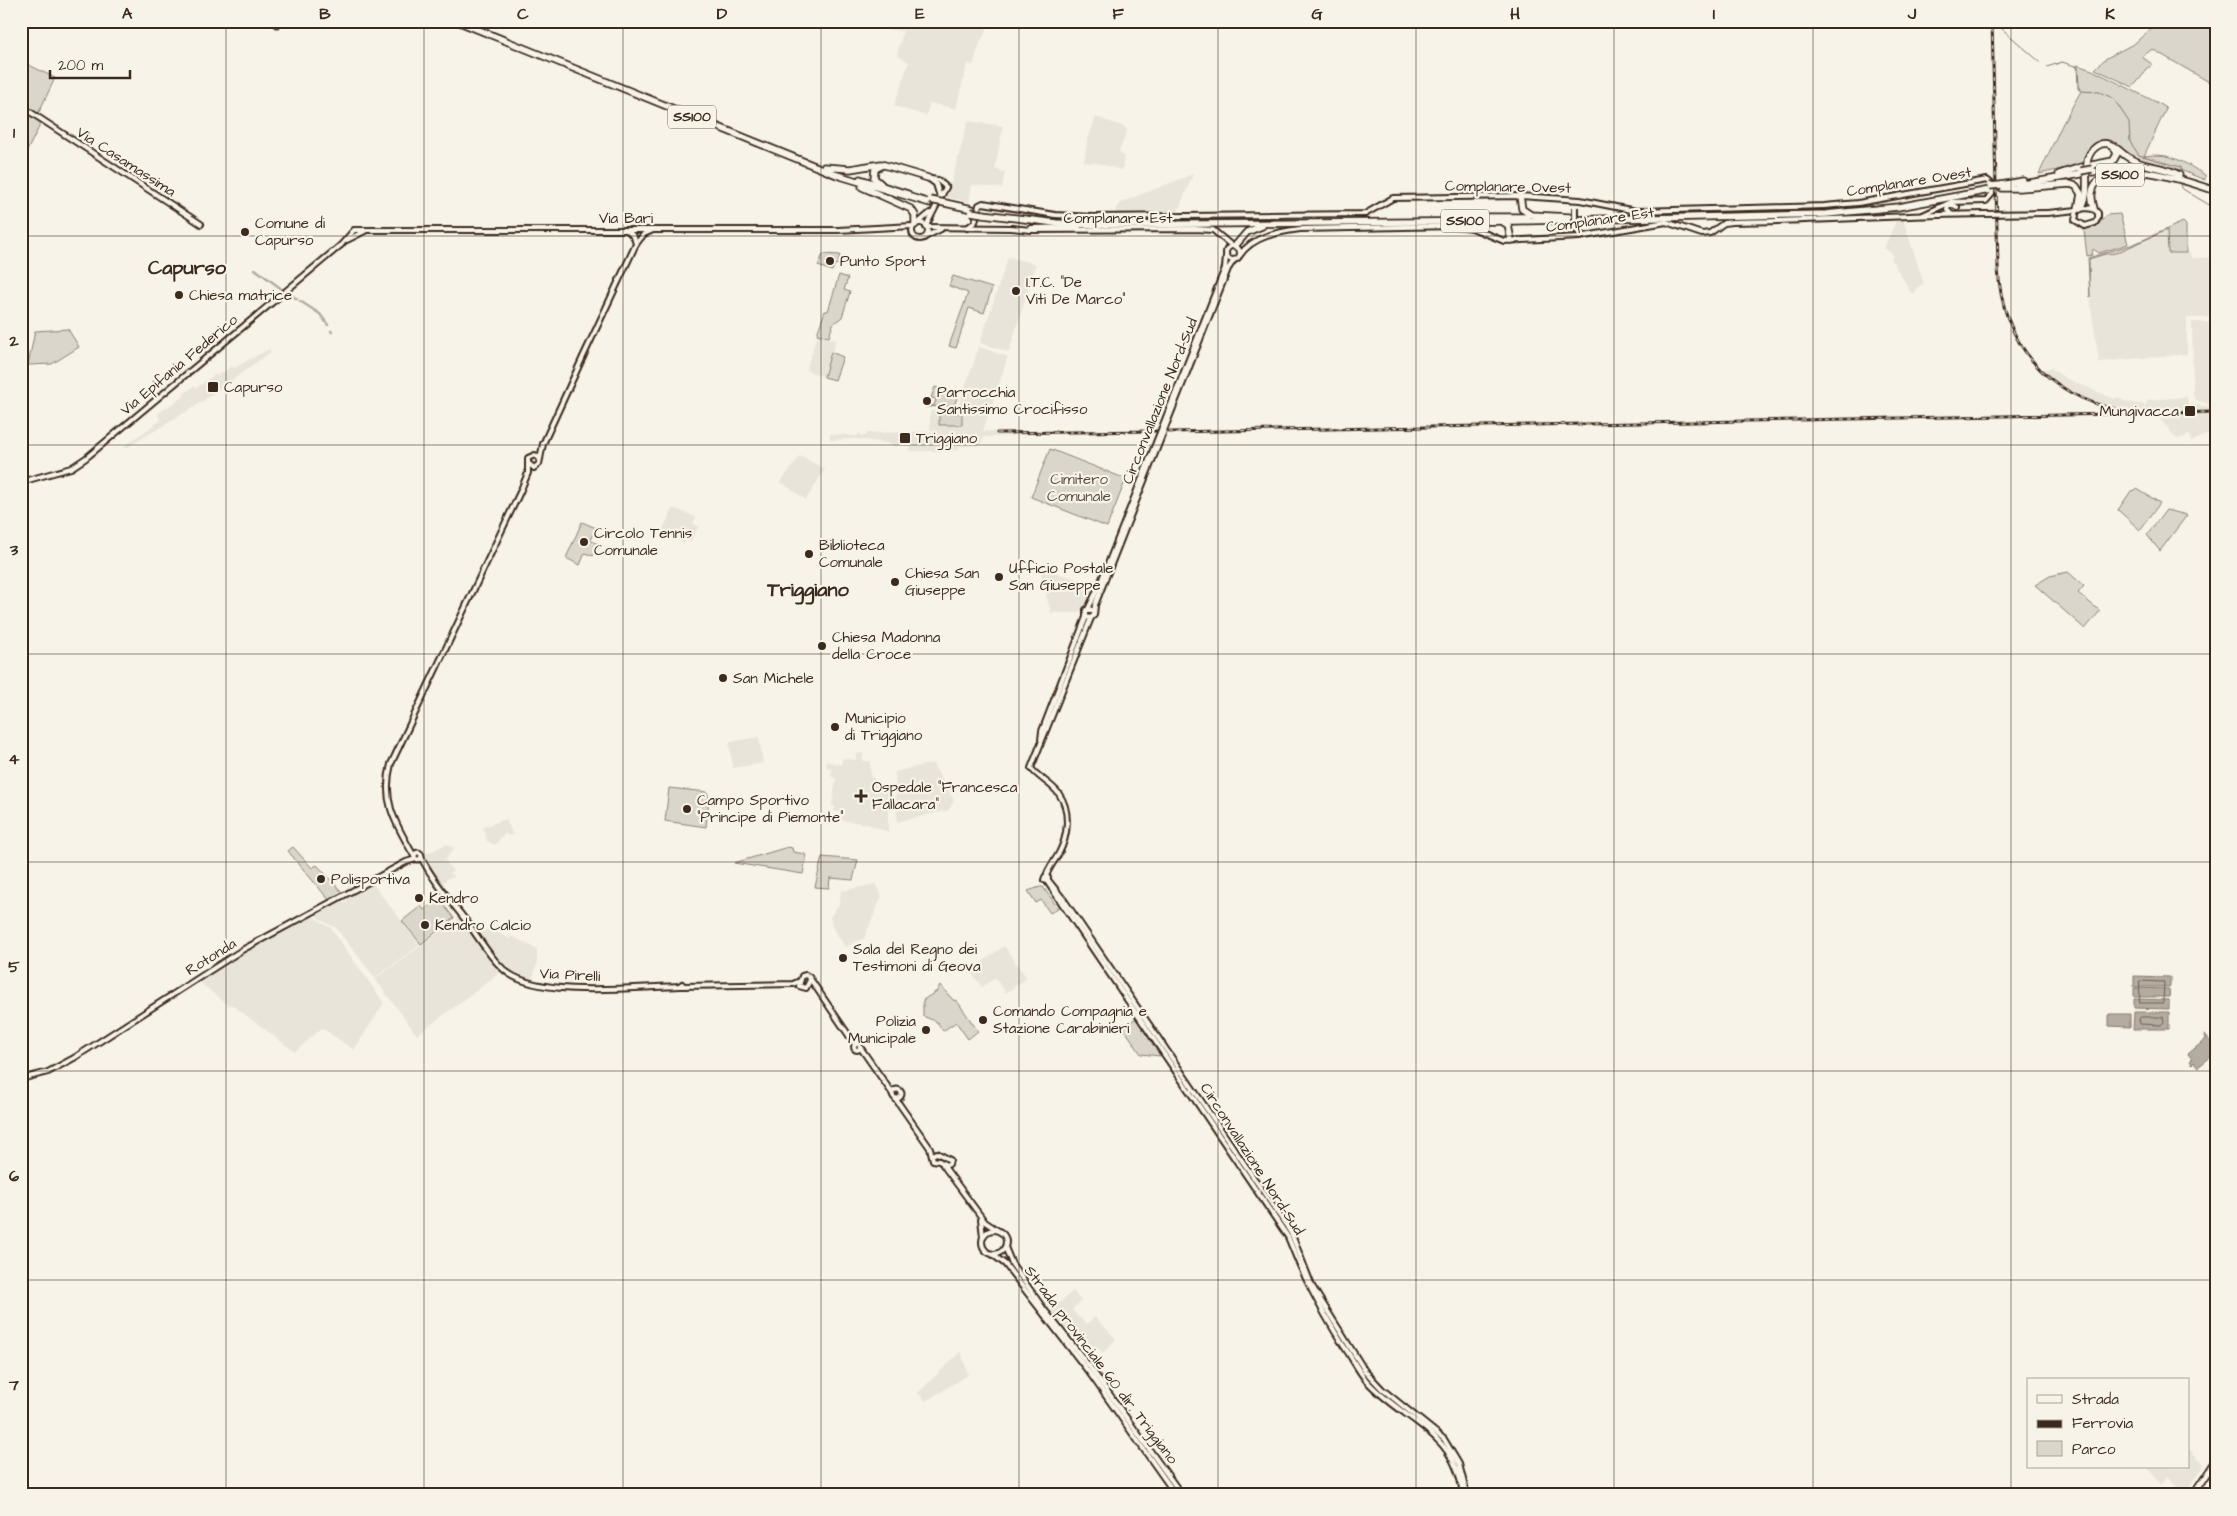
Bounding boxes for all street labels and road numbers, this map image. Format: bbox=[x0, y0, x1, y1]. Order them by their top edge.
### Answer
road number: SS100 bbox=[668, 105, 716, 128]
street label: Via Casamassima bbox=[72, 122, 180, 202]
street label: Complanare Ovest bbox=[1845, 162, 1973, 202]
road number: SS100 bbox=[2096, 164, 2144, 186]
street label: Complanare Ovest bbox=[1445, 175, 1571, 199]
street label: Complanare Est bbox=[1545, 202, 1655, 238]
street label: Via Bari bbox=[599, 208, 654, 229]
street label: Complanare Est bbox=[1063, 208, 1173, 229]
road number: SS100 bbox=[1441, 210, 1489, 232]
street label: Via Epifania Federico bbox=[116, 309, 243, 420]
street label: Circonvallazione Nord-Sud bbox=[1117, 314, 1203, 487]
street label: Rotonda bbox=[181, 933, 241, 981]
street label: Via Pirelli bbox=[539, 963, 601, 987]
street label: Circonvallazione Nord-Sud bbox=[1195, 1079, 1309, 1239]
street label: Strada provinciale 60 dir. Triggiano bbox=[1018, 1261, 1183, 1470]

